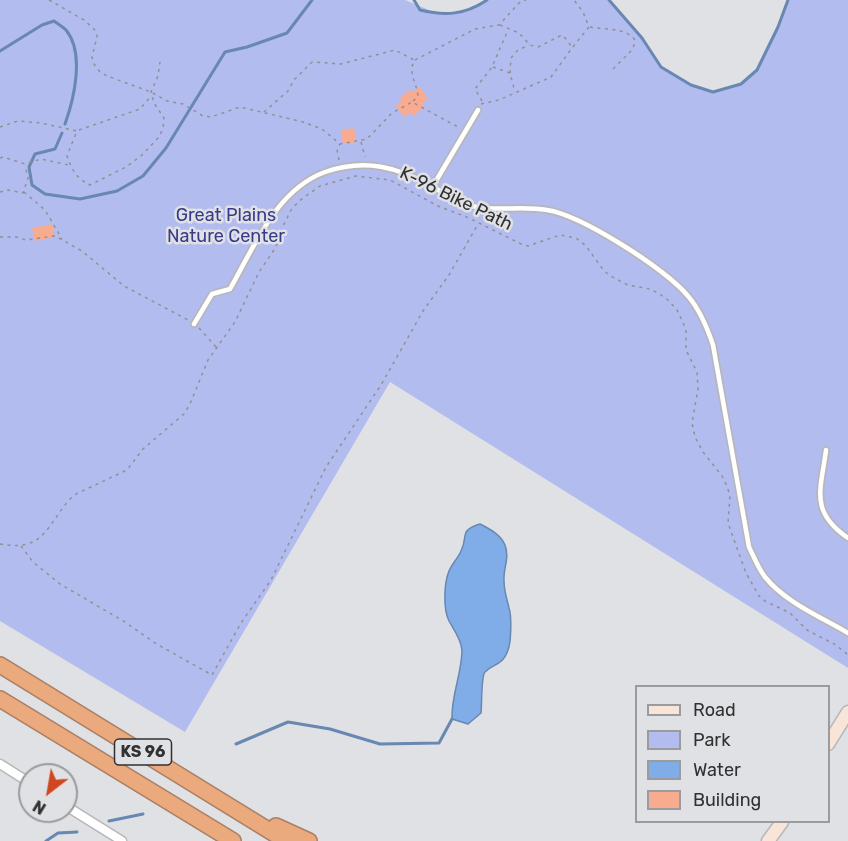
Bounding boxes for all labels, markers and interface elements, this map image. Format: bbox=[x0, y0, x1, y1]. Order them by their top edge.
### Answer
street label: K-96 Bike Path bbox=[396, 162, 516, 236]
park label: Great Plains Nature Center bbox=[167, 205, 285, 248]
legend bbox=[635, 685, 830, 823]
text: Road bbox=[693, 699, 736, 721]
text: Park bbox=[693, 729, 730, 751]
road number: KS 96 bbox=[114, 739, 172, 765]
text: Water bbox=[693, 759, 741, 781]
north arrow bbox=[18, 763, 78, 823]
text: Building bbox=[693, 789, 761, 811]
text: N bbox=[30, 796, 49, 818]

